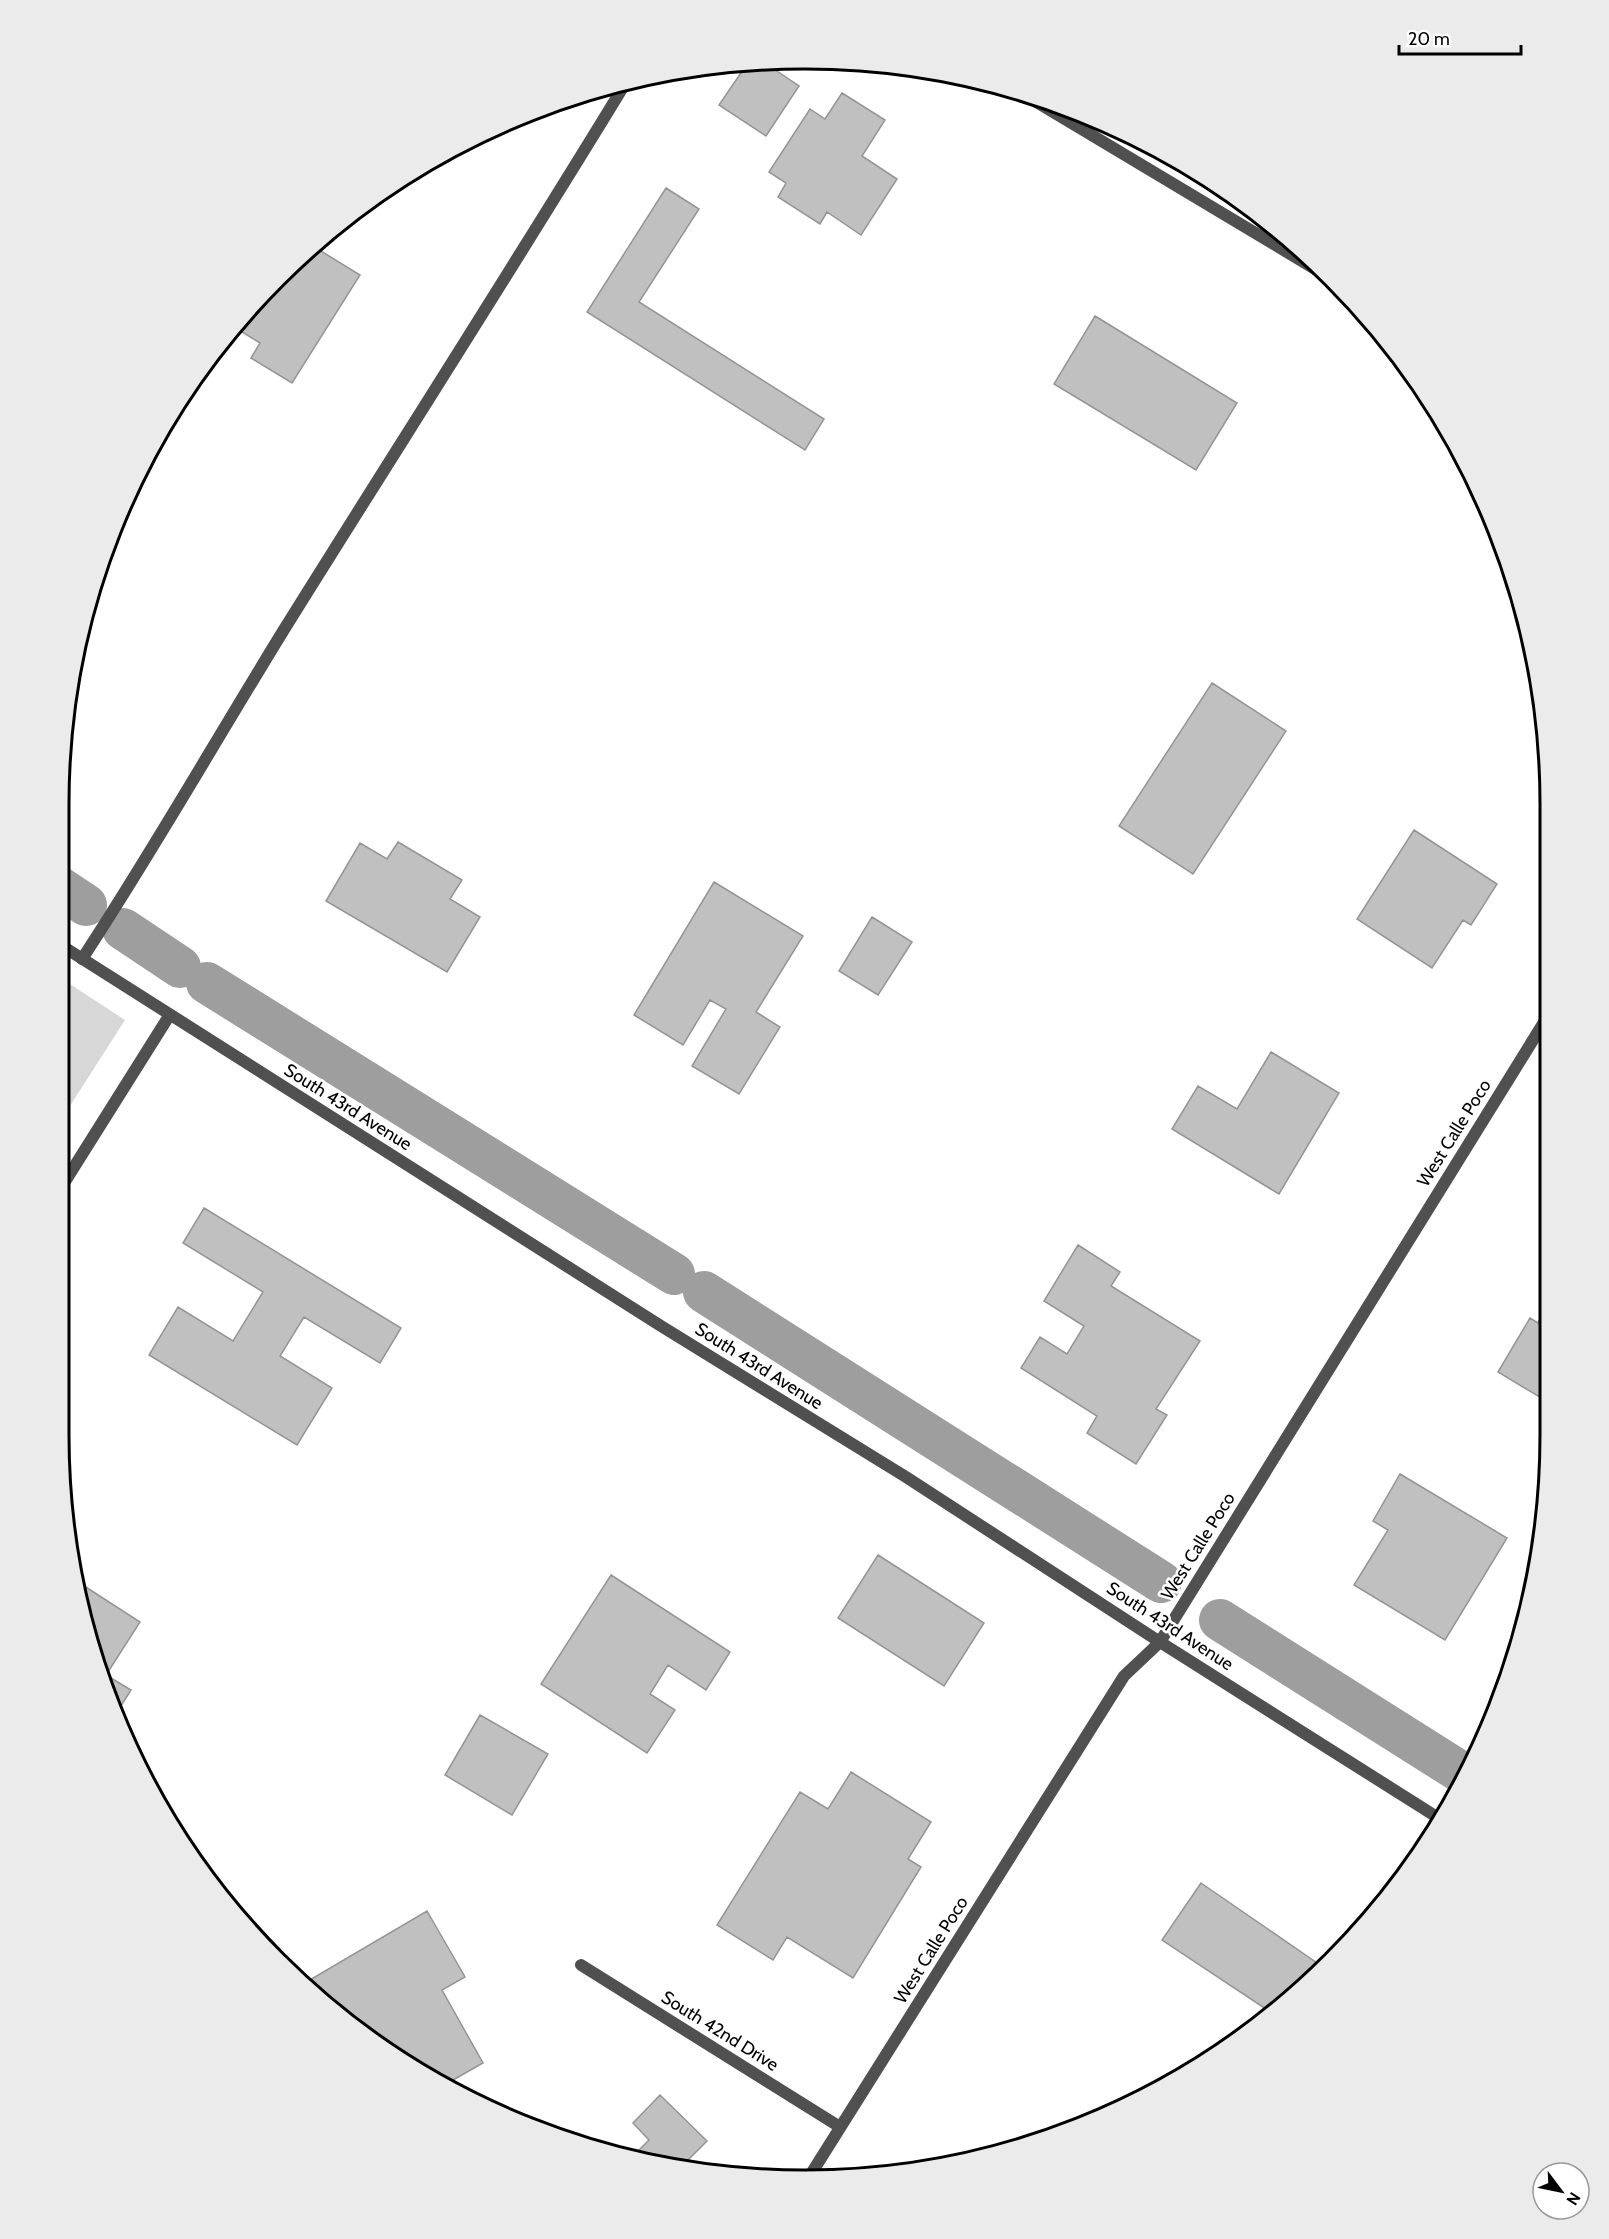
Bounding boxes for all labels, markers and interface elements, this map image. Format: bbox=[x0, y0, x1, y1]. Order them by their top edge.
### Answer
scale bar bbox=[1399, 18, 1520, 56]
text: 20 m bbox=[1408, 28, 1450, 50]
street label: South 43rd Avenue bbox=[280, 1059, 416, 1155]
street label: West Calle Poco bbox=[1412, 1075, 1496, 1191]
street label: South 43rd Avenue bbox=[691, 1318, 827, 1414]
street label: West Calle Poco bbox=[1156, 1488, 1240, 1604]
street label: South 43rd Avenue bbox=[1103, 1577, 1237, 1675]
street label: West Calle Poco bbox=[889, 1892, 973, 2008]
street label: South 42nd Drive bbox=[657, 1986, 783, 2076]
north arrow bbox=[1531, 2161, 1591, 2221]
text: N bbox=[1562, 2189, 1584, 2209]

